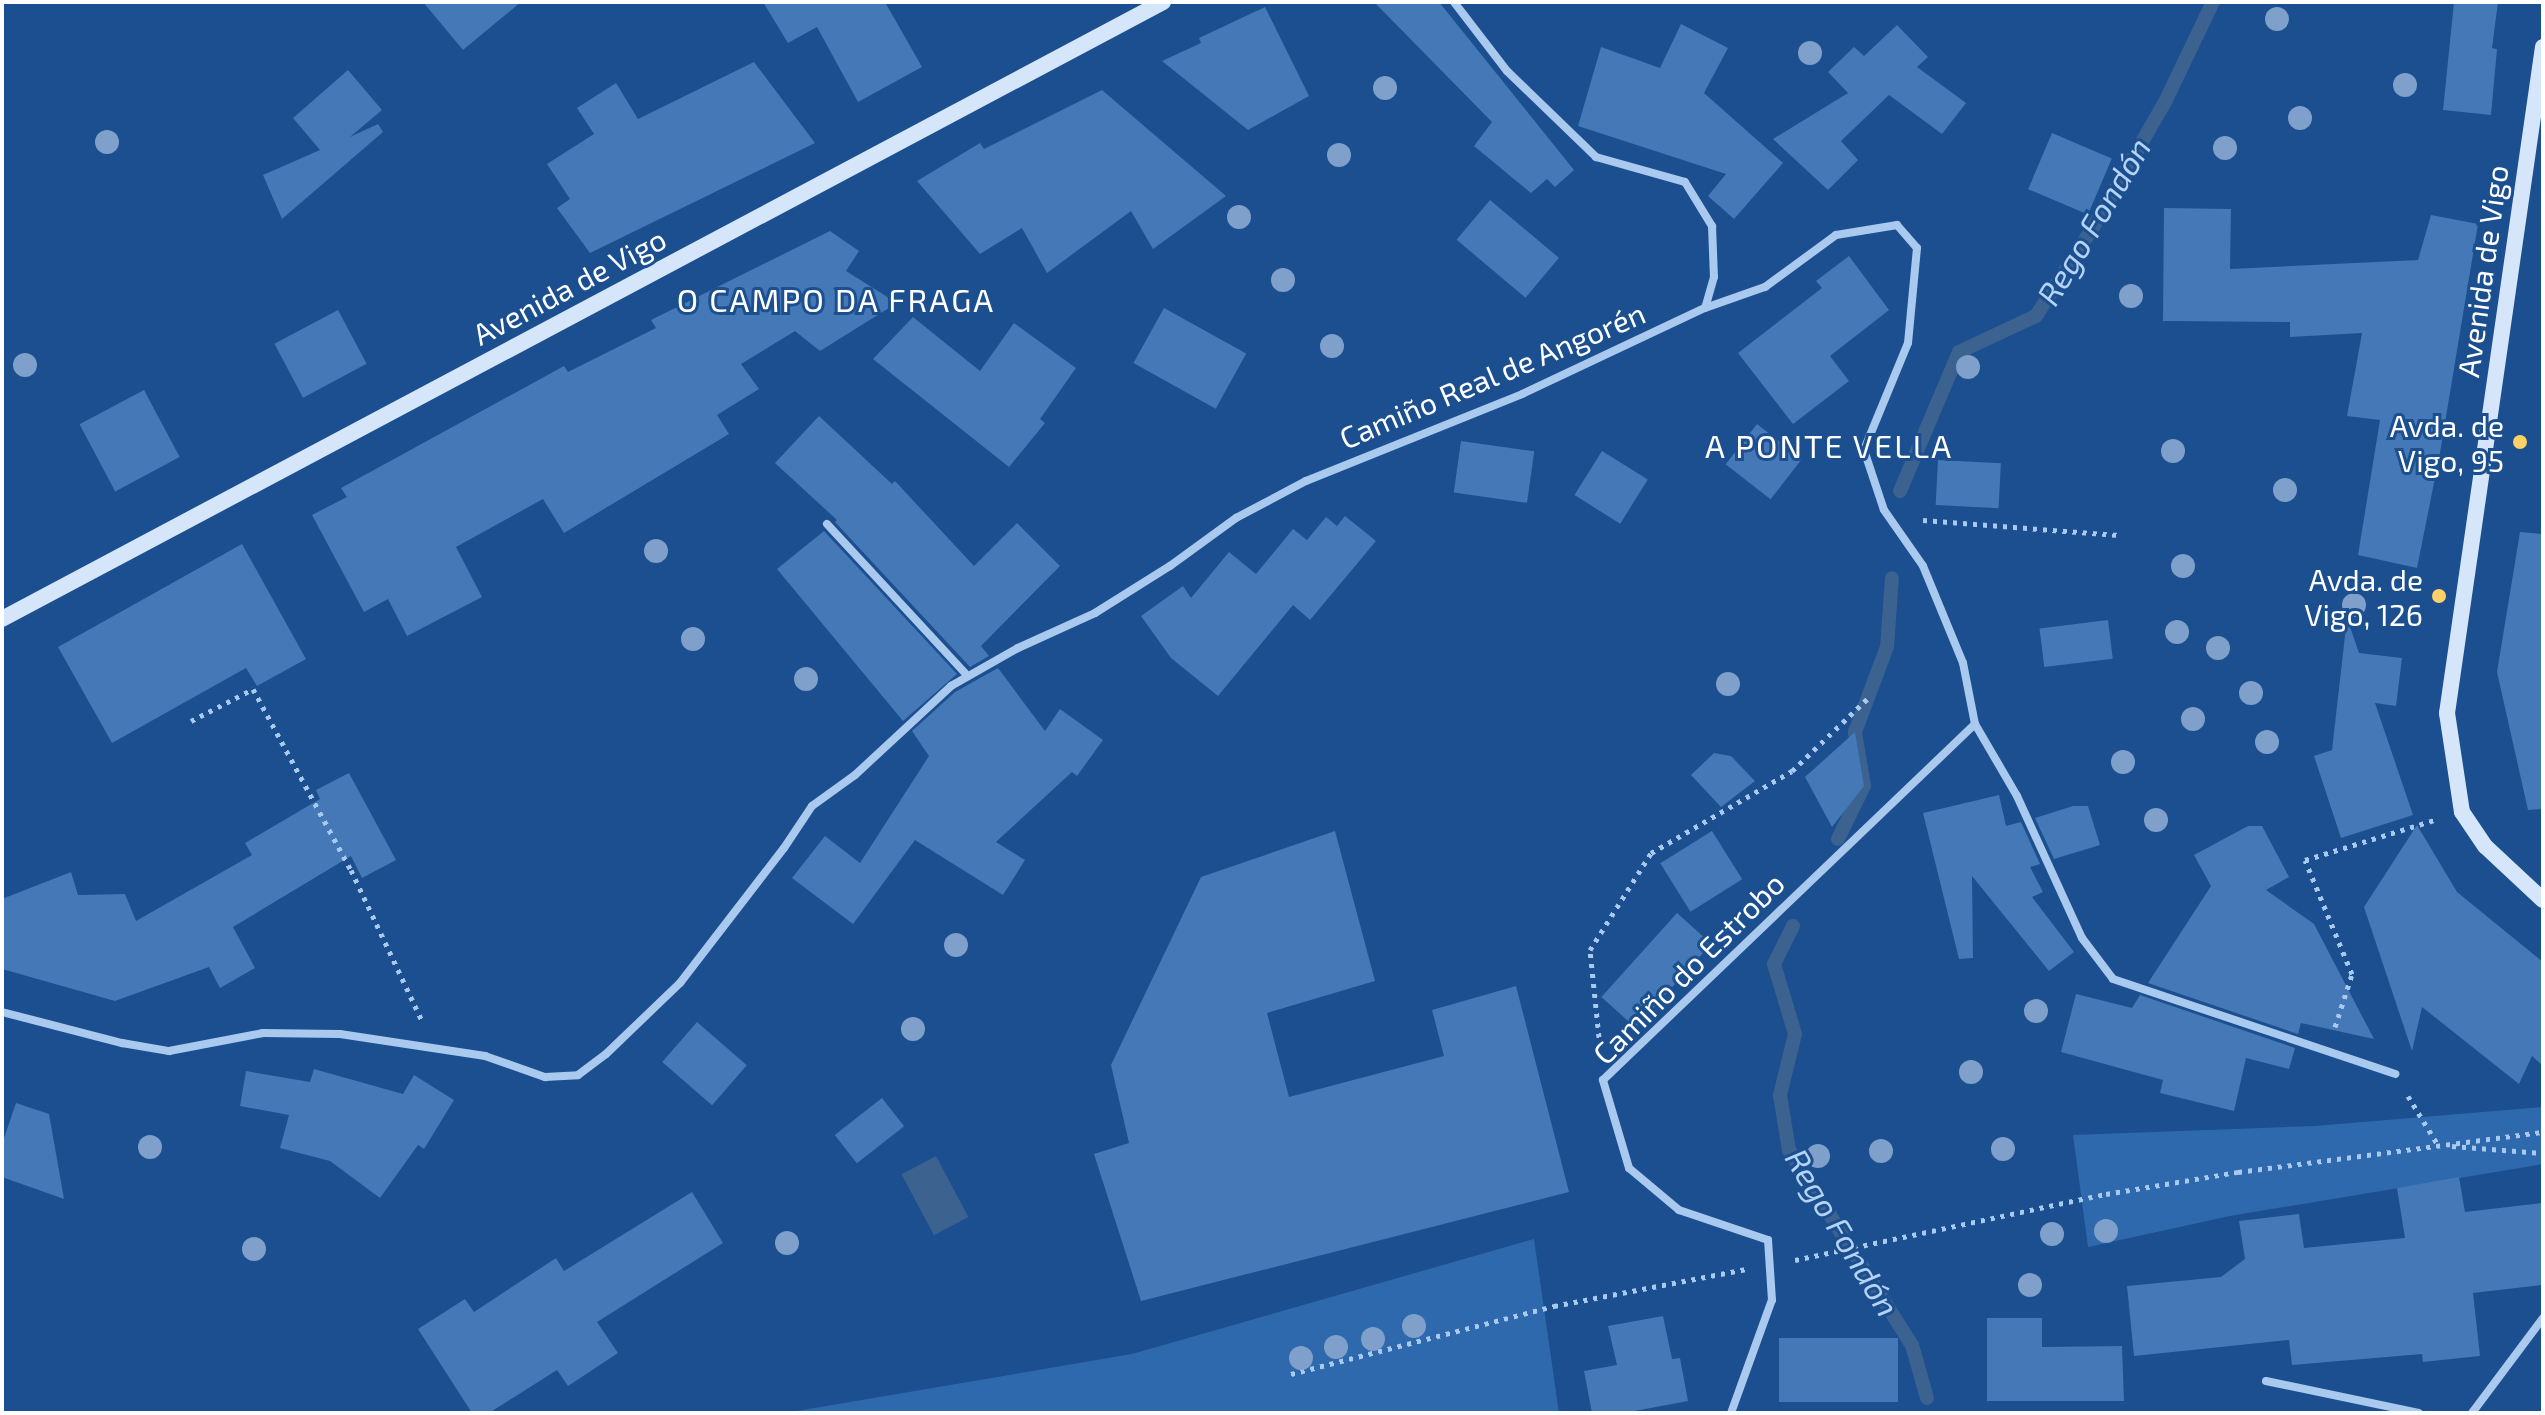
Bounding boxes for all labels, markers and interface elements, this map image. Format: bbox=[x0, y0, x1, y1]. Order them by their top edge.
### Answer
water label: Rego Fondón bbox=[2028, 130, 2158, 312]
street label: Avenida de Vigo bbox=[2449, 162, 2515, 380]
street label: Avenida de Vigo bbox=[466, 220, 672, 352]
district label: O CAMPO DA FRAGA bbox=[676, 280, 996, 318]
street label: Camiño Real de Angorén bbox=[1333, 294, 1651, 456]
place label: Avda. de Vigo, 95 bbox=[2390, 407, 2504, 478]
district label: A PONTE VELLA bbox=[1704, 426, 1954, 464]
marker: Avda. de Vigo, 95 bbox=[2511, 433, 2529, 451]
place label: Avda. de Vigo, 126 bbox=[2304, 561, 2423, 632]
marker: Avda. de Vigo, 126 bbox=[2430, 587, 2448, 605]
street label: Camiño do Estrobo bbox=[1585, 865, 1791, 1071]
water label: Rego Fondón bbox=[1778, 1141, 1908, 1323]

